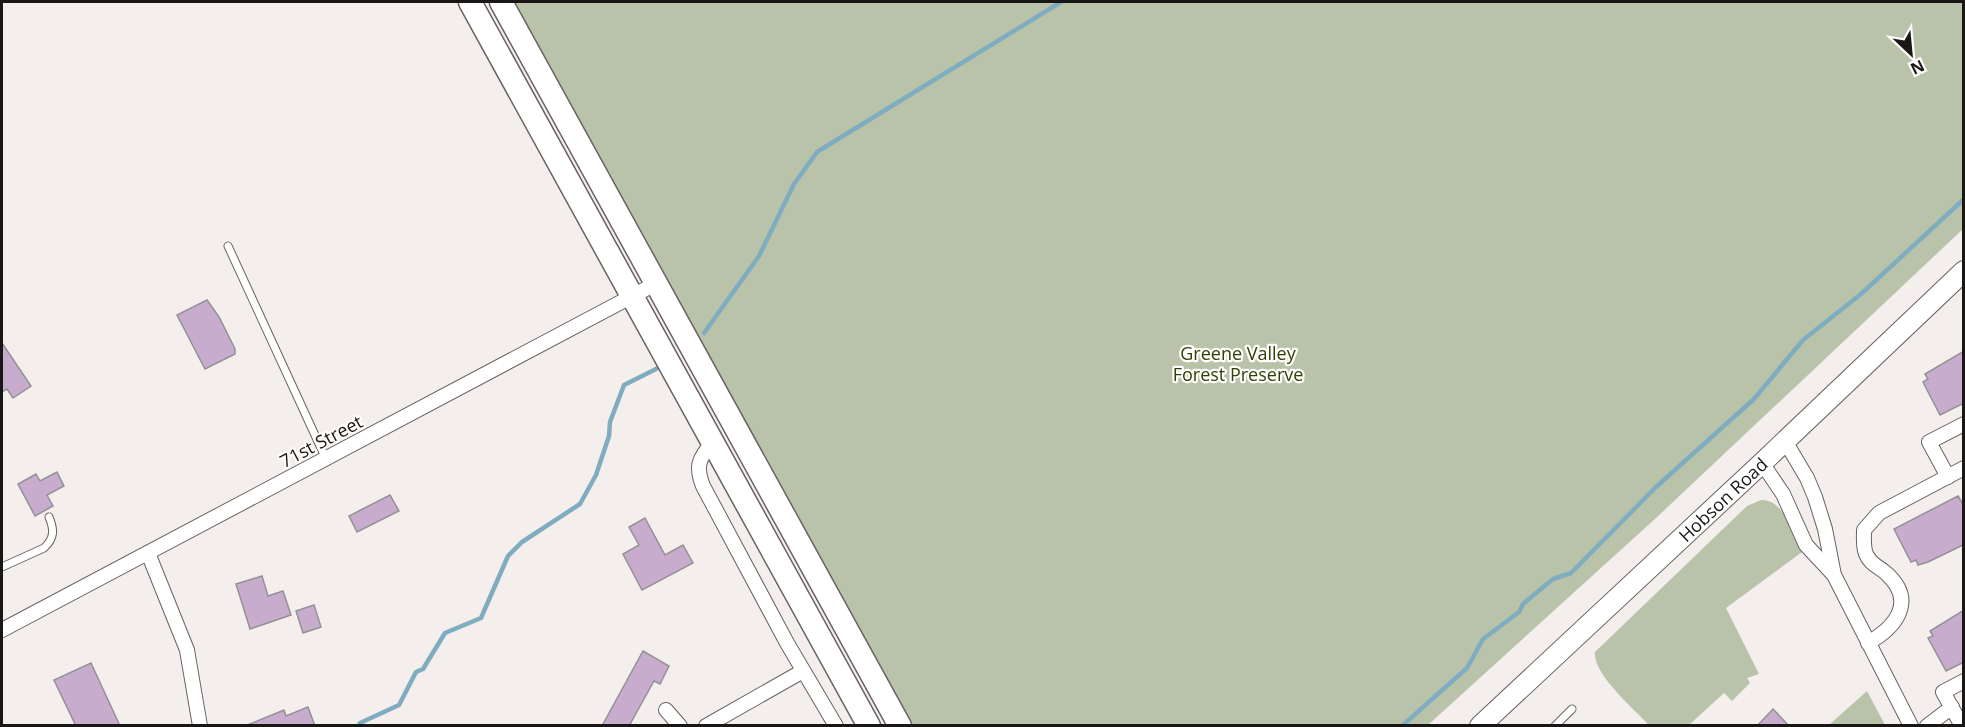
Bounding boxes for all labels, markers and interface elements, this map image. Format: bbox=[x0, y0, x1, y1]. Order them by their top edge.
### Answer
north arrow bbox=[1881, 24, 1941, 84]
text: N bbox=[1907, 55, 1928, 80]
park label: Greene Valley Forest Preserve bbox=[1173, 341, 1303, 386]
street label: 71st Street bbox=[275, 409, 367, 473]
street label: Hobson Road bbox=[1673, 452, 1772, 547]

